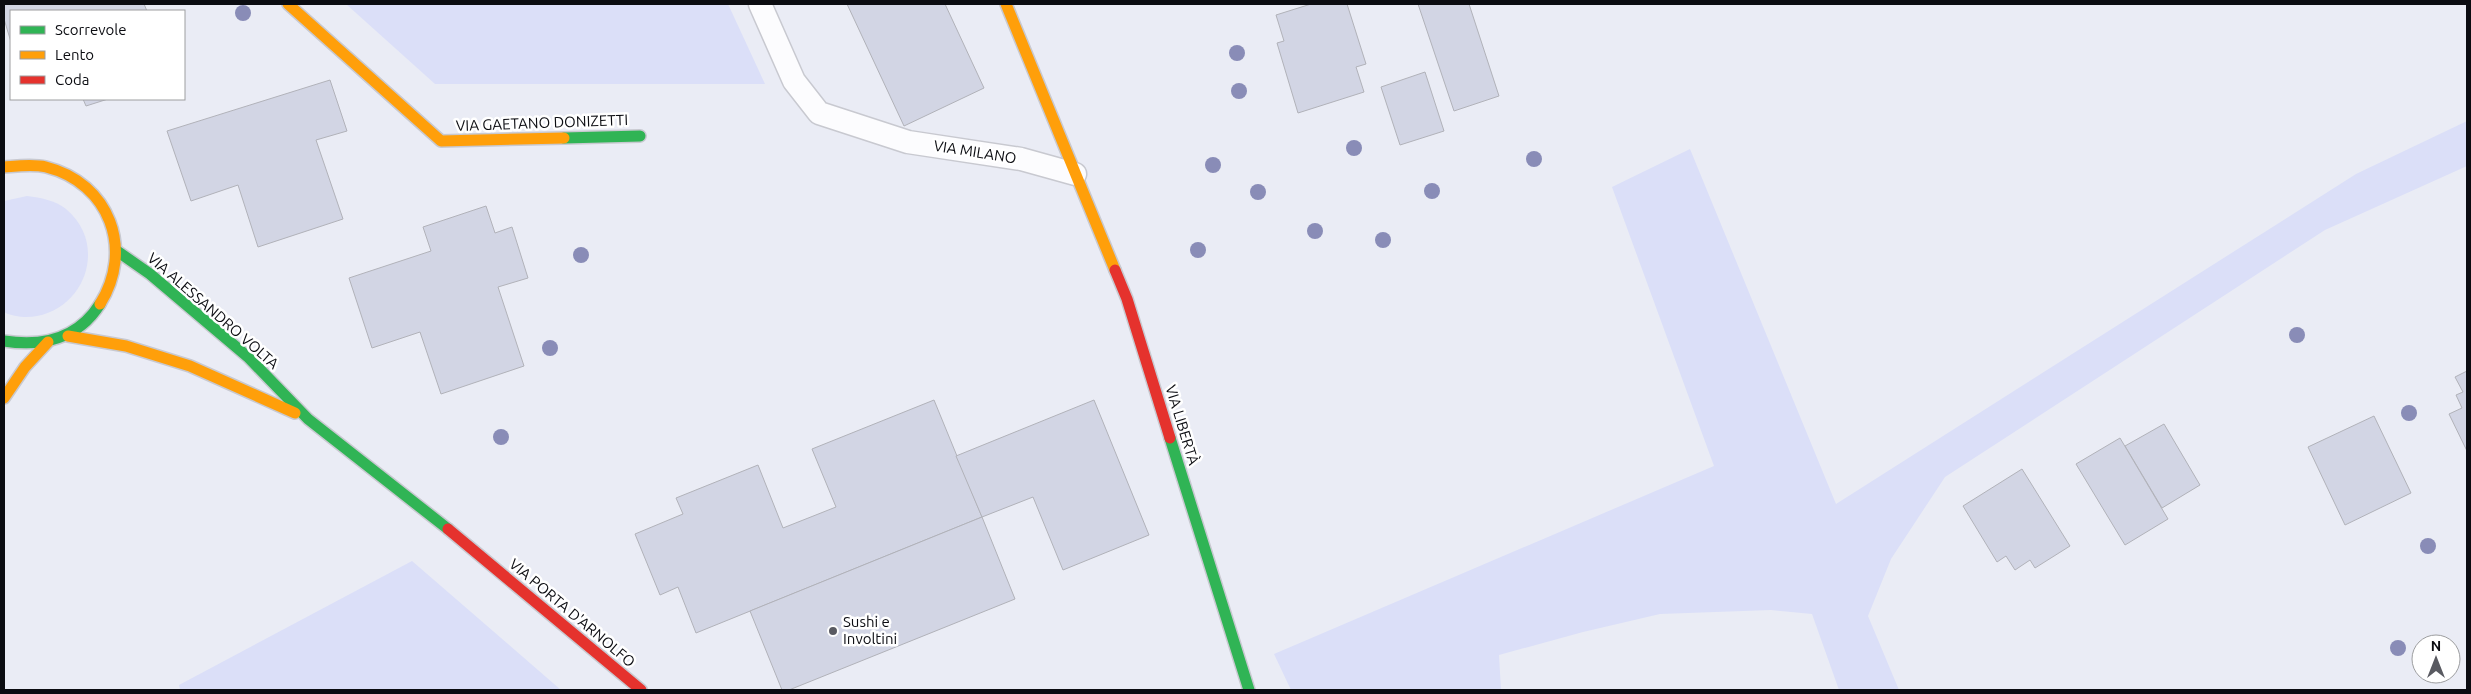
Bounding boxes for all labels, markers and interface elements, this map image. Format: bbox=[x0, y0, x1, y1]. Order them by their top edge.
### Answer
legend bbox=[10, 10, 185, 100]
text: Scorrevole bbox=[55, 21, 126, 38]
text: Lento bbox=[55, 46, 94, 63]
text: Coda bbox=[55, 71, 89, 88]
street label: VIA GAETANO DONIZETTI bbox=[456, 111, 628, 134]
street label: VIA MILANO bbox=[932, 137, 1018, 166]
street label: VIA ALESSANDRO VOLTA bbox=[144, 249, 282, 372]
street label: VIA LIBERTÀ bbox=[1162, 383, 1203, 467]
street label: VIA PORTA D'ARNOLFO bbox=[506, 555, 639, 670]
place label: Sushi e Involtini bbox=[843, 613, 897, 647]
marker: Sushi e Involtini bbox=[827, 625, 839, 637]
north arrow bbox=[2411, 634, 2461, 684]
text: N bbox=[2431, 638, 2441, 654]

